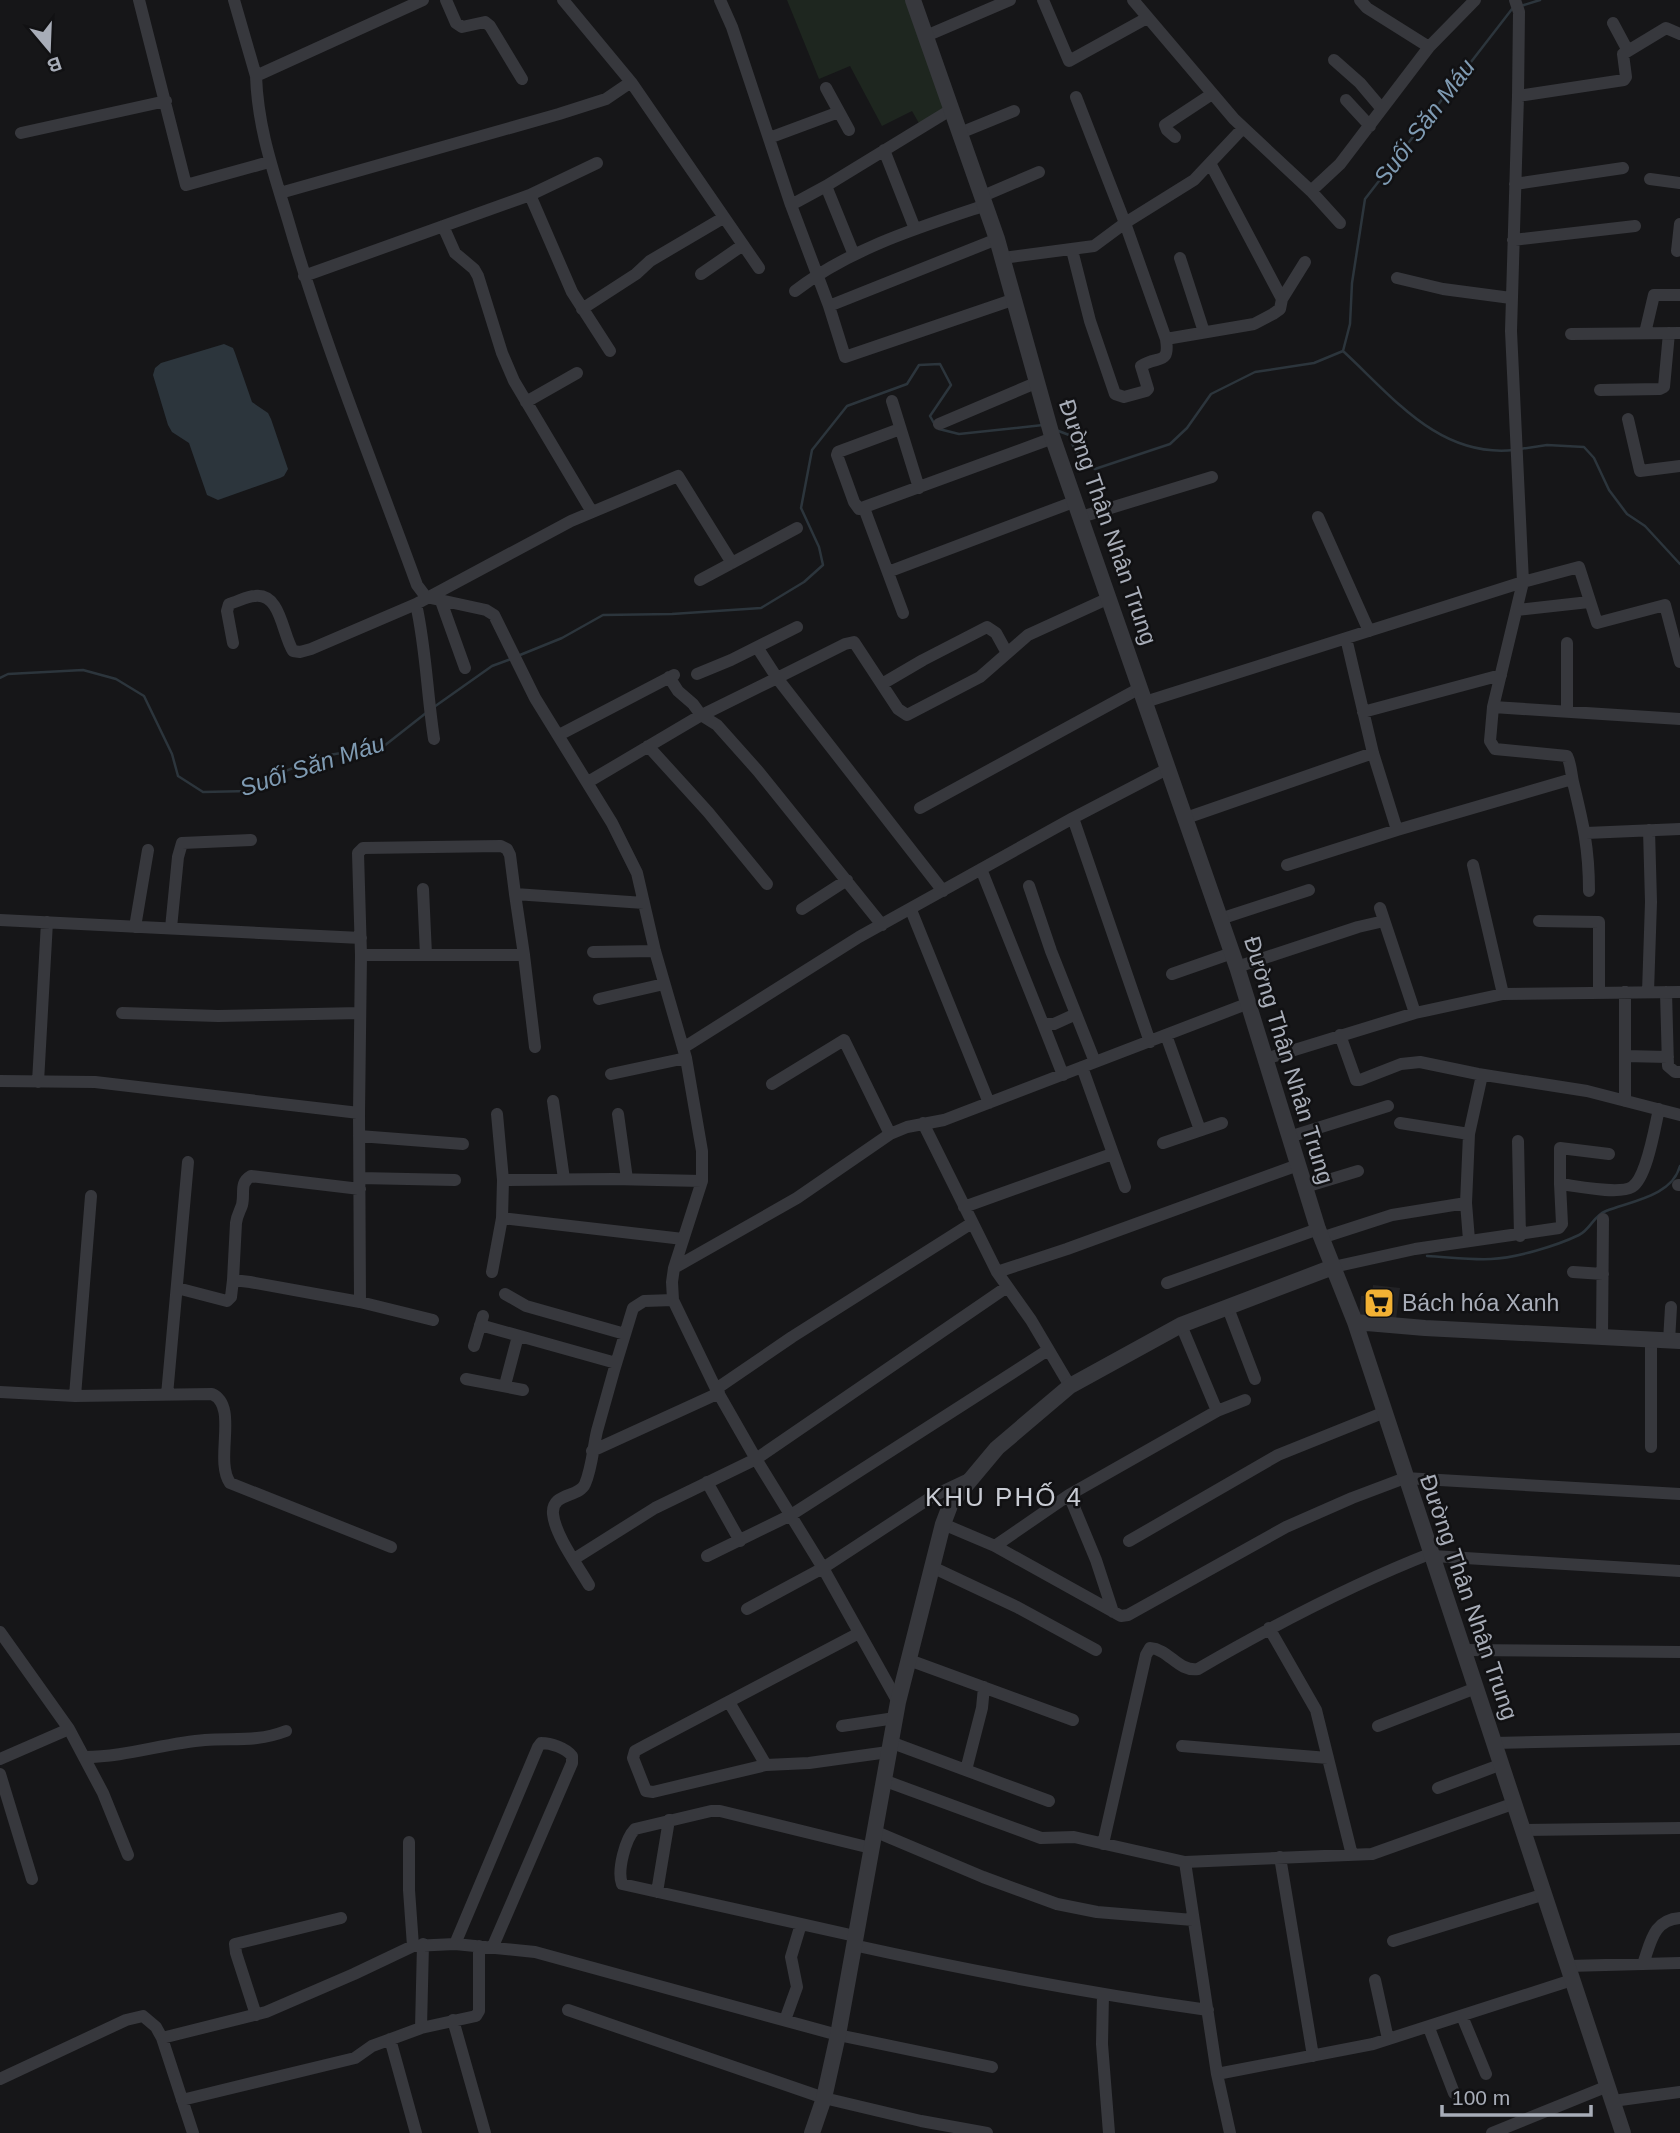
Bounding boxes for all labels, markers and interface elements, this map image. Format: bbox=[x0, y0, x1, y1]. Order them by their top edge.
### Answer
north arrow bbox=[14, 14, 84, 84]
text: B bbox=[44, 52, 64, 77]
water label: Suối Săn Máu bbox=[1368, 54, 1480, 190]
street label: Đường Thân Nhân Trung bbox=[1054, 396, 1162, 648]
water label: Suối Săn Máu bbox=[236, 729, 388, 801]
street label: Đường Thân Nhân Trung bbox=[1239, 933, 1339, 1187]
supermarket icon: Bách hóa Xanh bbox=[1362, 1286, 1396, 1320]
place label: Bách hóa Xanh bbox=[1402, 1290, 1559, 1316]
street label: Đường Thân Nhân Trung bbox=[1415, 1471, 1523, 1723]
district label: KHU PHỐ 4 bbox=[925, 1482, 1083, 1512]
scale bar bbox=[1442, 2074, 1591, 2118]
text: 100 m bbox=[1452, 2086, 1510, 2109]

